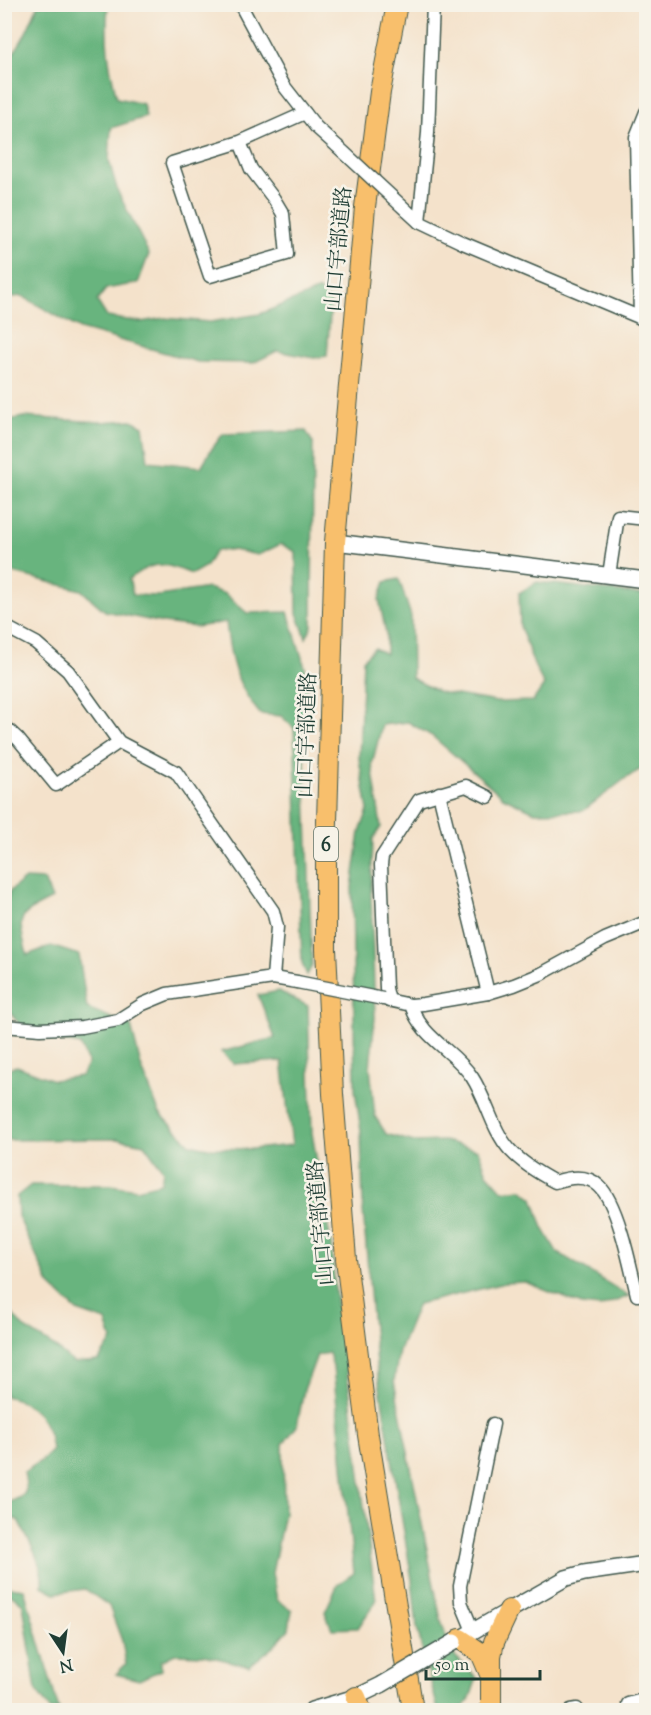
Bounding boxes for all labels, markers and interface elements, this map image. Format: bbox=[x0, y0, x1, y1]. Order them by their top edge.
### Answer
street label: 山口宇部道路 bbox=[320, 185, 360, 313]
street label: 山口宇部道路 bbox=[291, 672, 325, 799]
road number: 6 bbox=[314, 827, 338, 861]
street label: 山口宇部道路 bbox=[302, 1159, 342, 1287]
north arrow bbox=[33, 1622, 93, 1682]
scale bar bbox=[426, 1643, 540, 1681]
text: N bbox=[57, 1652, 75, 1677]
text: 50 m bbox=[434, 1653, 470, 1679]

